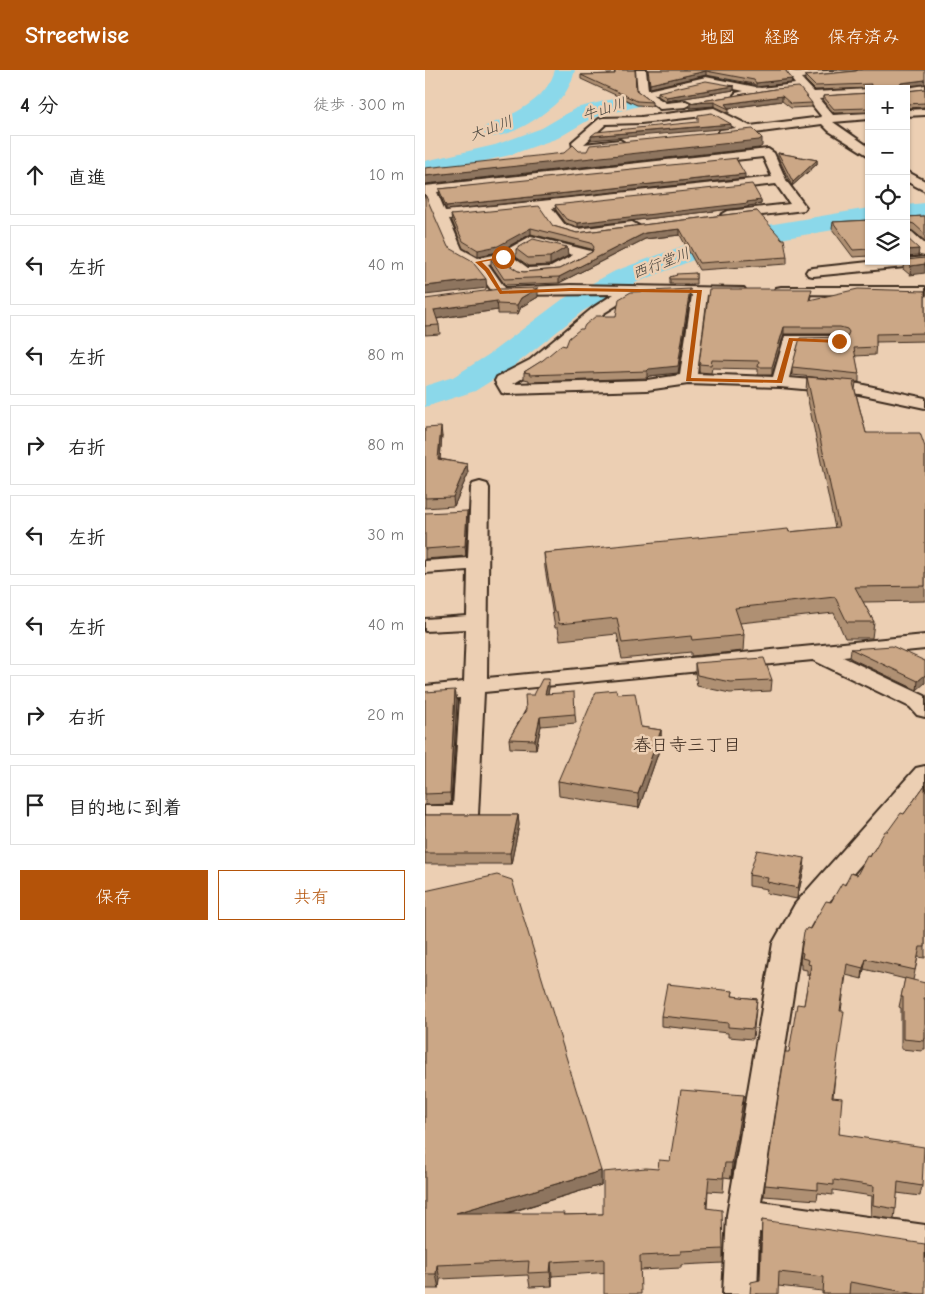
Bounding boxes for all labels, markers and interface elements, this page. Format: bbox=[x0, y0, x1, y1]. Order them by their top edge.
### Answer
text: Streetwise bbox=[25, 21, 129, 49]
text: 地図 bbox=[700, 27, 736, 48]
text: 経路 bbox=[764, 27, 800, 48]
text: 保存済み bbox=[828, 27, 900, 48]
map controls bbox=[865, 85, 910, 265]
button: + bbox=[865, 85, 910, 130]
text: 4 分 bbox=[20, 93, 58, 117]
water label: 牛山川 bbox=[580, 94, 628, 124]
text: 徒歩 · 300 m bbox=[313, 96, 405, 114]
water label: 大山川 bbox=[467, 112, 515, 144]
button: − bbox=[865, 130, 910, 175]
icon: ahead bbox=[21, 161, 49, 189]
text: 10 m bbox=[369, 166, 404, 184]
text: 直進 bbox=[68, 167, 106, 189]
button: locate bbox=[865, 175, 910, 220]
button: layers bbox=[865, 220, 910, 265]
water label: 西行堂川 bbox=[630, 244, 692, 282]
route start bbox=[492, 246, 515, 269]
icon: left bbox=[21, 251, 49, 279]
text: 40 m bbox=[368, 256, 404, 274]
text: 左折 bbox=[68, 257, 106, 279]
route end bbox=[828, 330, 851, 353]
icon: left bbox=[21, 341, 49, 369]
text: 80 m bbox=[367, 346, 404, 364]
text: 左折 bbox=[68, 347, 106, 369]
icon: right bbox=[21, 431, 49, 459]
text: 80 m bbox=[367, 436, 404, 454]
text: 右折 bbox=[68, 437, 106, 459]
icon: left bbox=[21, 521, 49, 549]
text: 30 m bbox=[368, 526, 404, 544]
text: 左折 bbox=[68, 527, 106, 549]
icon: left bbox=[21, 611, 49, 639]
text: 40 m bbox=[368, 616, 404, 634]
text: 左折 bbox=[68, 617, 106, 639]
icon: right bbox=[21, 701, 49, 729]
text: 20 m bbox=[367, 706, 404, 724]
text: 右折 bbox=[68, 707, 106, 729]
district label: 春日寺三丁目 bbox=[633, 735, 741, 756]
icon: arrive bbox=[21, 791, 49, 819]
text: 目的地に到着 bbox=[68, 797, 182, 819]
button: 保存 bbox=[20, 870, 208, 920]
button: 共有 bbox=[218, 870, 405, 920]

